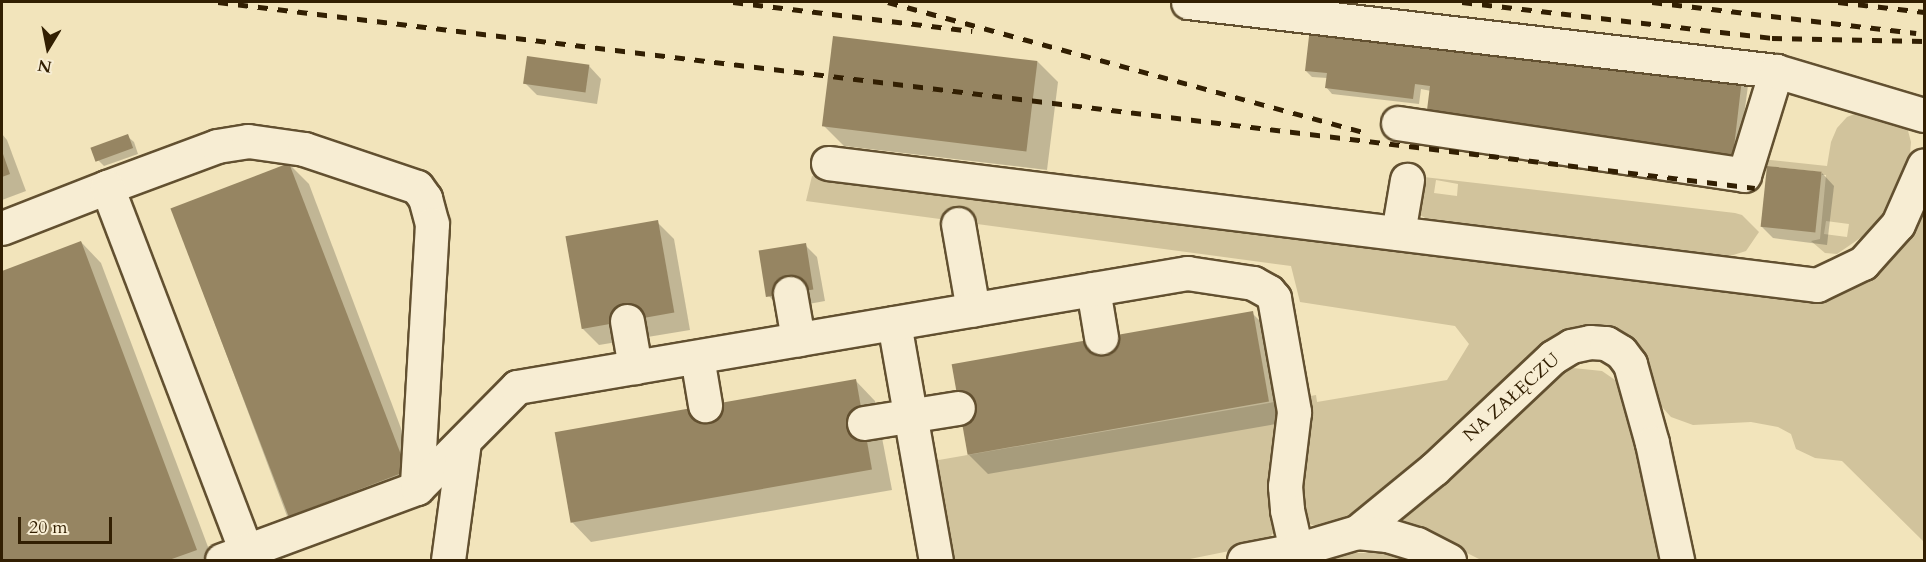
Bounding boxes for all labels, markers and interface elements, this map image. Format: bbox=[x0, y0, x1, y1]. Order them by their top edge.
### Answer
north arrow bbox=[18, 18, 78, 78]
text: N bbox=[36, 54, 54, 78]
street label: NA ZAŁĘCZU bbox=[1459, 349, 1565, 447]
scale bar bbox=[21, 505, 116, 543]
text: 20 m bbox=[29, 515, 68, 540]

